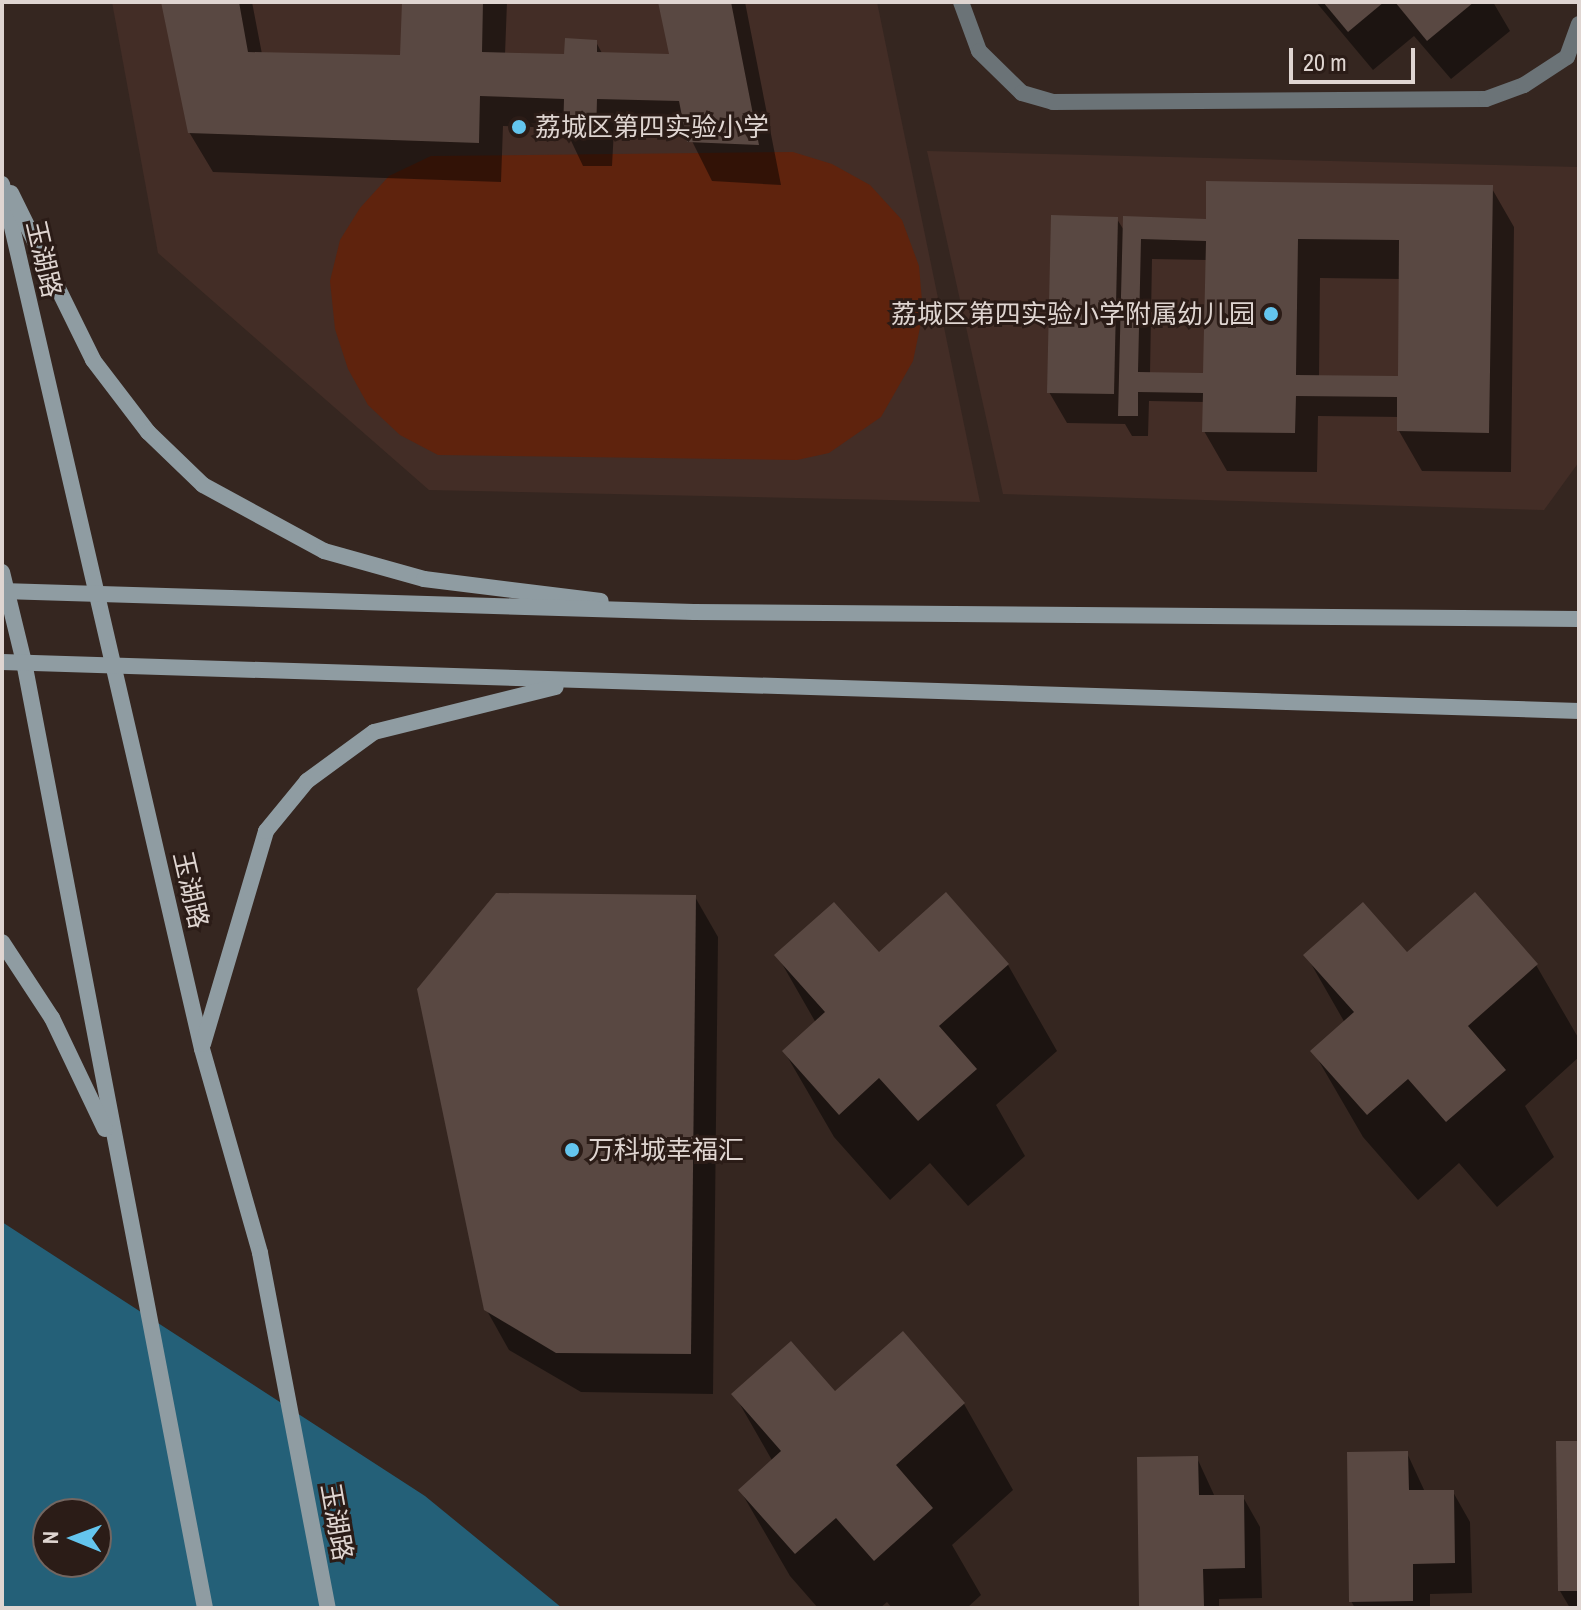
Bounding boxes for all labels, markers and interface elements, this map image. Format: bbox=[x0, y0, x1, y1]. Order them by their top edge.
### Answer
scale bar bbox=[1293, 32, 1419, 82]
text: 20 m bbox=[1303, 46, 1347, 78]
place label: 荔城区第四实验小学 bbox=[535, 111, 769, 143]
marker: 荔城区第四实验小学 bbox=[510, 118, 528, 136]
street label: 玉湖路 bbox=[20, 217, 68, 301]
place label: 荔城区第四实验小学附属幼儿园 bbox=[891, 298, 1255, 330]
marker: 荔城区第四实验小学附属幼儿园 bbox=[1262, 305, 1280, 323]
street label: 玉湖路 bbox=[167, 848, 215, 932]
place label: 万科城幸福汇 bbox=[588, 1134, 744, 1166]
marker: 万科城幸福汇 bbox=[563, 1141, 581, 1159]
street label: 玉湖路 bbox=[315, 1481, 359, 1563]
north arrow bbox=[32, 1498, 112, 1578]
text: N bbox=[35, 1531, 65, 1544]

